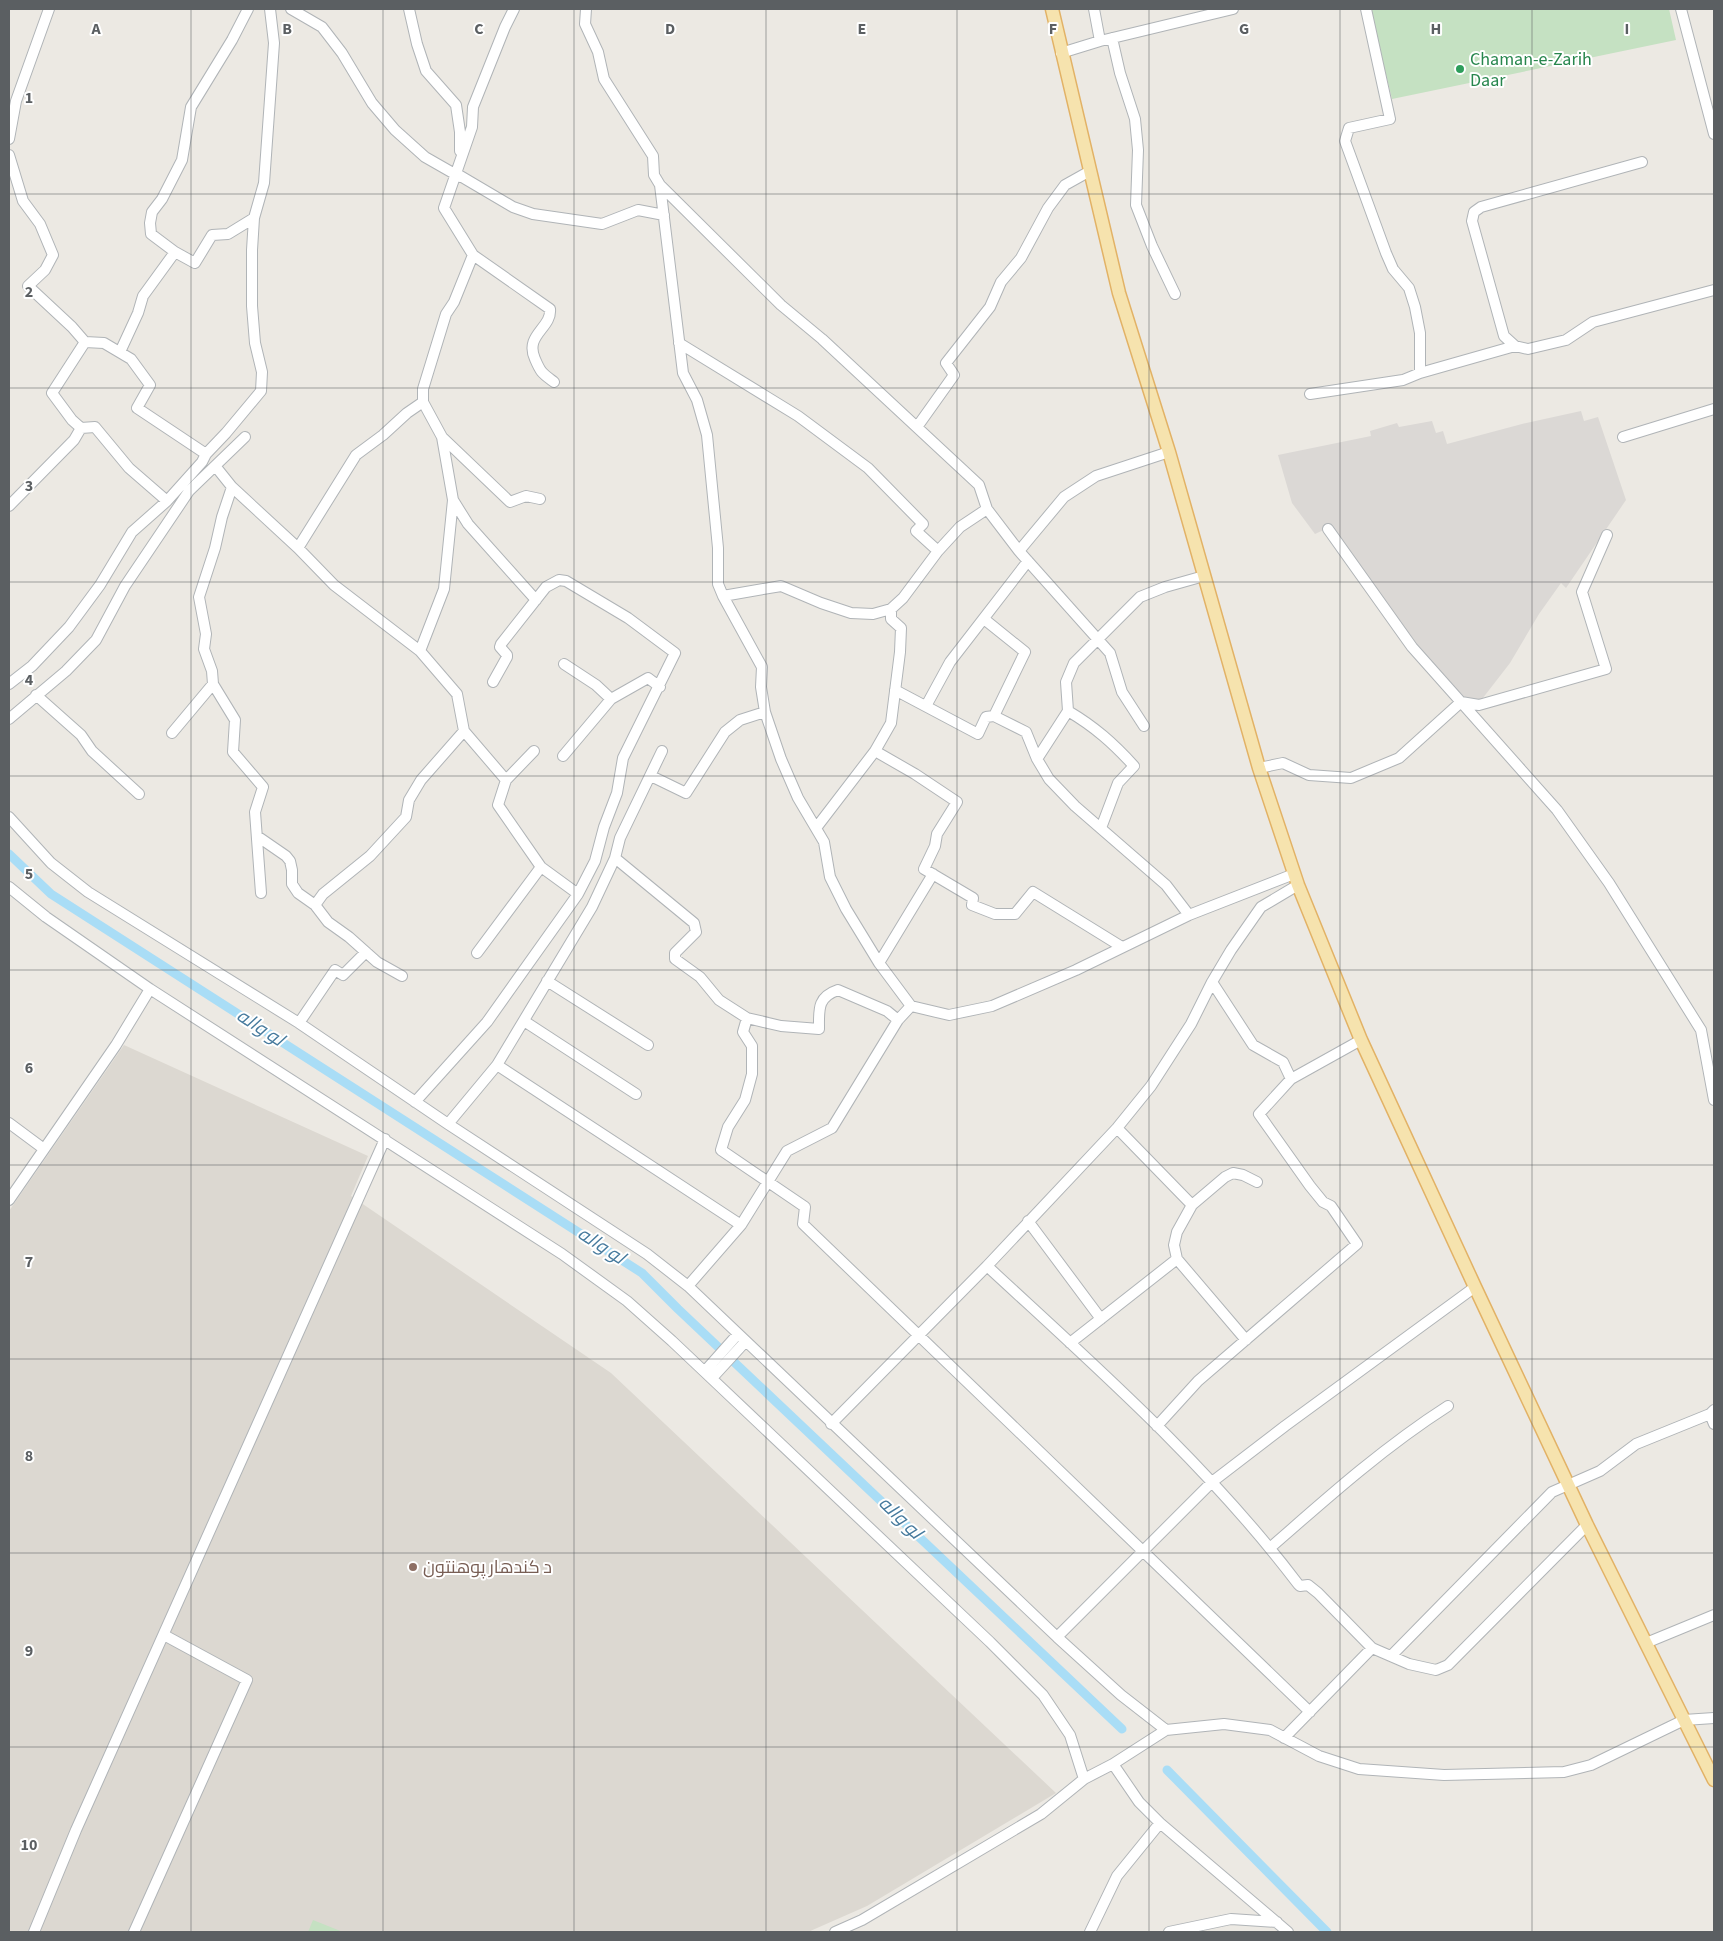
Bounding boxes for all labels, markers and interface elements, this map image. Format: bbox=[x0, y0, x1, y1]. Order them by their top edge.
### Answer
text: A bbox=[90, 18, 101, 40]
text: B bbox=[282, 18, 292, 40]
text: C bbox=[474, 18, 484, 40]
text: D bbox=[665, 18, 675, 40]
text: E bbox=[858, 18, 866, 40]
text: F bbox=[1049, 18, 1057, 40]
text: G bbox=[1239, 18, 1249, 40]
text: H bbox=[1431, 18, 1441, 40]
text: I bbox=[1625, 18, 1629, 40]
place label: Chaman-e-Zarih Daar bbox=[1470, 47, 1592, 93]
marker: Chaman-e-Zarih Daar bbox=[1454, 63, 1466, 75]
text: 1 bbox=[25, 87, 33, 109]
text: 2 bbox=[25, 281, 33, 303]
text: 3 bbox=[25, 475, 33, 497]
text: 4 bbox=[25, 669, 34, 691]
text: 5 bbox=[25, 863, 33, 885]
water label: لو واله bbox=[231, 1003, 291, 1055]
text: 6 bbox=[25, 1057, 33, 1079]
water label: لو واله bbox=[572, 1221, 632, 1273]
text: 7 bbox=[25, 1251, 33, 1273]
text: 8 bbox=[25, 1445, 33, 1467]
water label: لو واله bbox=[872, 1490, 930, 1548]
place label: د کندهار پوهنتون bbox=[423, 1555, 552, 1580]
marker: د کندهار پوهنتون bbox=[407, 1561, 419, 1573]
text: 9 bbox=[25, 1640, 33, 1662]
text: 10 bbox=[21, 1834, 37, 1856]

